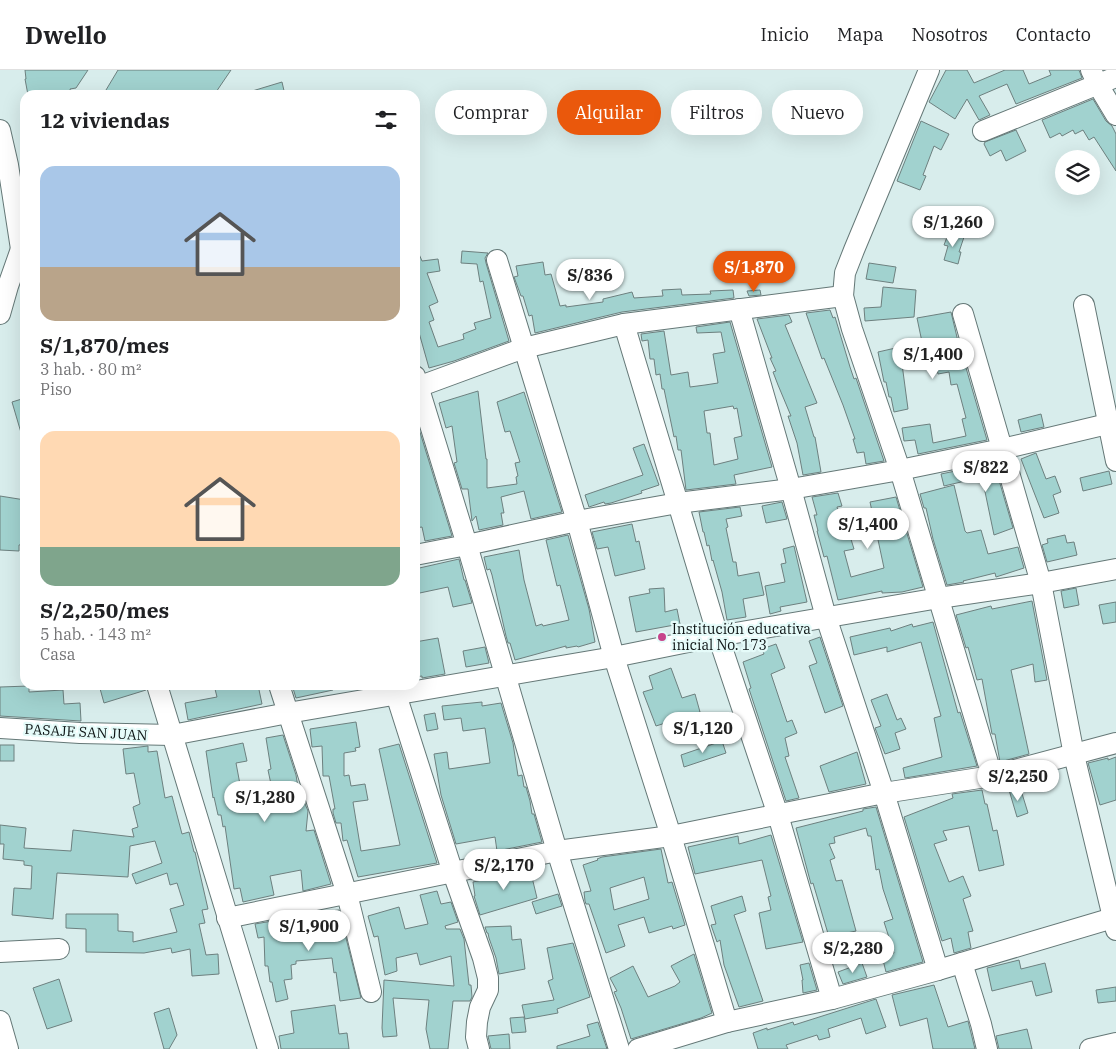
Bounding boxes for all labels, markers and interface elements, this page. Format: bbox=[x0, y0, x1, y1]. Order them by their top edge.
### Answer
text: Dwello bbox=[25, 19, 107, 51]
text: Inicio bbox=[761, 23, 809, 46]
text: Mapa bbox=[837, 23, 884, 46]
text: Nosotros bbox=[912, 23, 988, 46]
text: Contacto bbox=[1016, 23, 1091, 46]
chip: Comprar bbox=[435, 90, 547, 135]
chip: Alquilar bbox=[557, 90, 661, 135]
chip: Filtros bbox=[671, 90, 762, 135]
chip: Nuevo bbox=[772, 90, 863, 135]
text: 12 viviendas bbox=[40, 106, 170, 134]
icon: filters bbox=[372, 106, 400, 134]
map controls bbox=[1055, 150, 1100, 195]
button: layers bbox=[1055, 150, 1100, 195]
icon: home bbox=[175, 199, 265, 289]
pin: S/1,260 bbox=[907, 206, 999, 248]
text: S/1,260 bbox=[923, 212, 983, 232]
pin: S/1,870 bbox=[708, 250, 800, 293]
text: S/1,870 bbox=[724, 257, 784, 277]
pin: S/836 bbox=[555, 258, 625, 301]
text: S/836 bbox=[567, 265, 613, 285]
text: S/1,870/mes bbox=[40, 331, 169, 359]
pin: S/1,400 bbox=[887, 338, 979, 380]
text: S/1,400 bbox=[903, 344, 963, 364]
text: 3 hab. · 80 m² bbox=[40, 359, 142, 379]
text: Piso bbox=[40, 379, 72, 399]
pin: S/822 bbox=[951, 450, 1021, 493]
text: S/822 bbox=[963, 457, 1009, 477]
icon: home bbox=[175, 464, 265, 554]
pin: S/1,400 bbox=[822, 508, 914, 550]
text: S/1,400 bbox=[838, 514, 898, 534]
text: S/2,250/mes bbox=[40, 596, 169, 624]
place label: Institución educativa inicial No. 173 bbox=[672, 620, 811, 654]
text: 5 hab. · 143 m² bbox=[40, 624, 151, 644]
marker: Institución educativa inicial No. 173 bbox=[656, 631, 668, 643]
text: Casa bbox=[40, 644, 76, 664]
pin: S/1,120 bbox=[657, 712, 749, 754]
text: S/1,120 bbox=[673, 718, 733, 738]
street label: PASAJE SAN JUAN bbox=[24, 720, 148, 744]
pin: S/2,250 bbox=[972, 760, 1064, 802]
text: S/2,250 bbox=[988, 766, 1048, 786]
pin: S/1,280 bbox=[219, 780, 311, 823]
text: S/1,280 bbox=[235, 787, 295, 807]
pin: S/2,170 bbox=[458, 848, 550, 891]
text: S/2,170 bbox=[474, 855, 534, 875]
pin: S/1,900 bbox=[263, 910, 355, 952]
text: S/1,900 bbox=[279, 916, 339, 936]
pin: S/2,280 bbox=[807, 932, 899, 974]
text: S/2,280 bbox=[823, 938, 883, 958]

